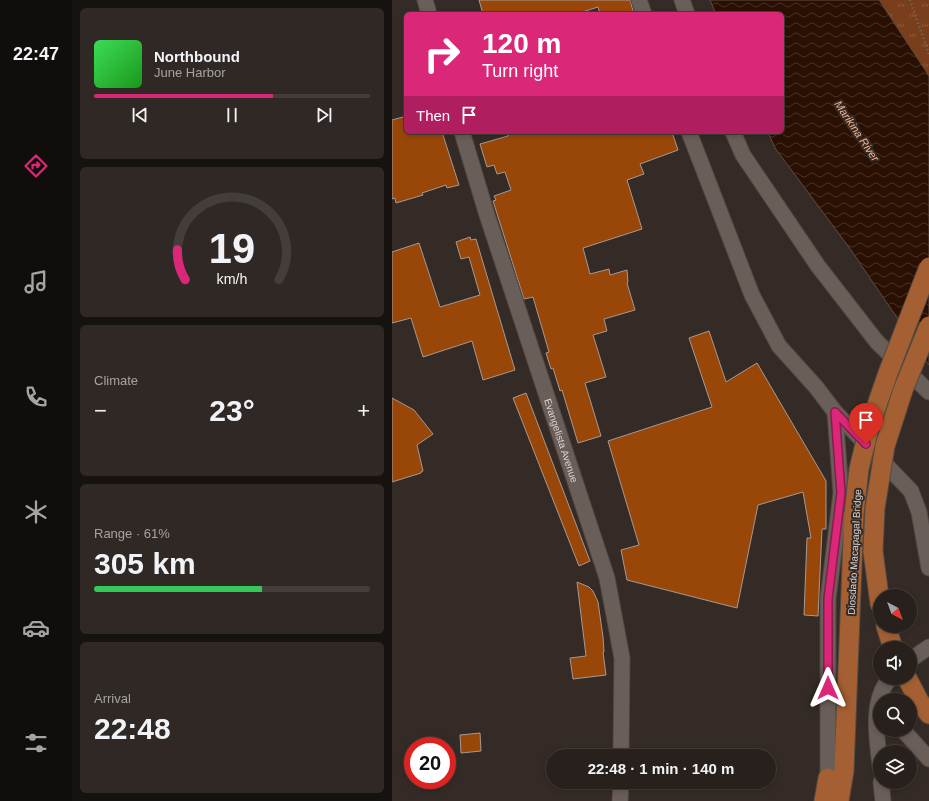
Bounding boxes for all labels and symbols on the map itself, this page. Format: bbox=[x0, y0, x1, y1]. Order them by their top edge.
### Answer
water label: Marikina River bbox=[832, 99, 882, 165]
street label: Evangelista Avenue bbox=[542, 397, 580, 484]
pin bbox=[849, 403, 883, 444]
street label: Diosdado Macapagal Bridge bbox=[846, 489, 863, 615]
north arrow bbox=[873, 589, 917, 633]
position arrow bbox=[807, 667, 849, 709]
speed limit sign: 20 bbox=[404, 737, 456, 789]

